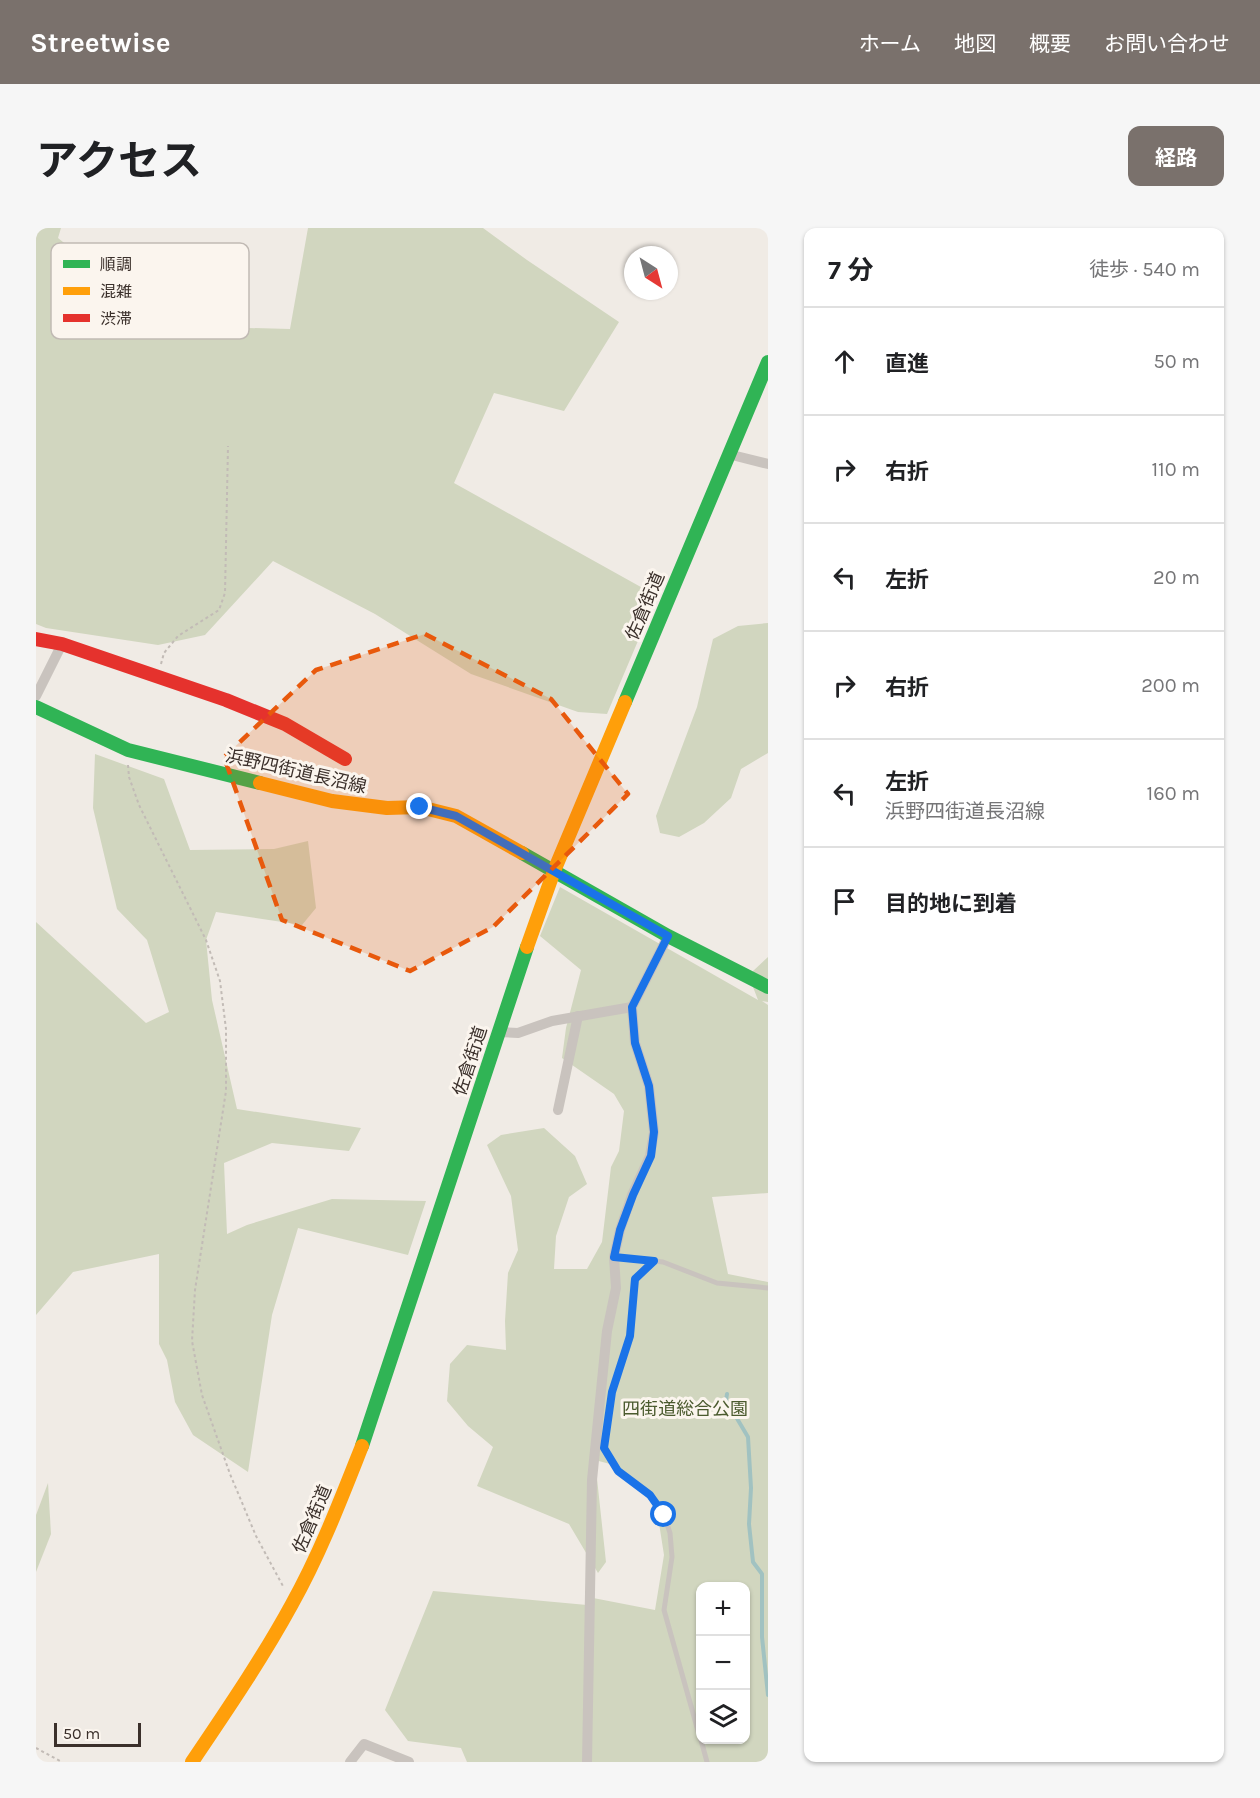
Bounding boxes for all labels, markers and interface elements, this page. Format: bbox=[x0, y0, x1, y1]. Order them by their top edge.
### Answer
text: Streetwise bbox=[30, 26, 171, 59]
text: ホーム bbox=[859, 32, 921, 56]
text: 地図 bbox=[954, 32, 996, 56]
text: 概要 bbox=[1029, 32, 1071, 56]
text: お問い合わせ bbox=[1104, 32, 1230, 56]
button: 経路 bbox=[1128, 126, 1224, 186]
text: アクセス bbox=[36, 136, 202, 186]
legend bbox=[51, 243, 249, 339]
north arrow bbox=[624, 246, 678, 300]
text: 順調 bbox=[100, 255, 132, 274]
text: 7 分 bbox=[828, 255, 874, 286]
text: 徒歩 · 540 m bbox=[1089, 258, 1200, 281]
text: 混雑 bbox=[100, 282, 132, 301]
text: 渋滞 bbox=[100, 309, 132, 328]
icon: ahead bbox=[828, 345, 861, 378]
text: 50 m bbox=[1153, 350, 1200, 373]
text: 直進 bbox=[885, 351, 929, 377]
icon: right bbox=[828, 453, 861, 486]
text: 110 m bbox=[1151, 458, 1200, 481]
text: 右折 bbox=[885, 459, 929, 485]
icon: left bbox=[828, 561, 861, 594]
text: 20 m bbox=[1153, 566, 1200, 589]
text: 左折 bbox=[885, 567, 929, 593]
street label: 佐倉街道 bbox=[621, 569, 669, 643]
icon: right bbox=[828, 669, 861, 702]
text: 200 m bbox=[1141, 674, 1200, 697]
text: 右折 bbox=[885, 675, 929, 701]
street label: 浜野四街道長沼線 bbox=[223, 744, 369, 798]
text: 左折 bbox=[885, 769, 929, 795]
icon: left bbox=[828, 777, 861, 810]
text: 160 m bbox=[1147, 782, 1200, 805]
route end bbox=[406, 793, 432, 819]
text: 浜野四街道長沼線 bbox=[885, 800, 1045, 823]
icon: arrive bbox=[828, 885, 861, 918]
text: 目的地に到着 bbox=[885, 891, 1017, 917]
street label: 佐倉街道 bbox=[448, 1023, 492, 1099]
park label: 四街道総合公園 bbox=[622, 1398, 748, 1420]
street label: 佐倉街道 bbox=[288, 1482, 336, 1556]
route start bbox=[650, 1501, 676, 1527]
map controls bbox=[696, 1582, 750, 1744]
button: + bbox=[696, 1582, 750, 1636]
button: − bbox=[696, 1636, 750, 1690]
button: layers bbox=[696, 1690, 750, 1744]
scale bar bbox=[54, 1720, 141, 1748]
text: 50 m bbox=[63, 1724, 100, 1743]

